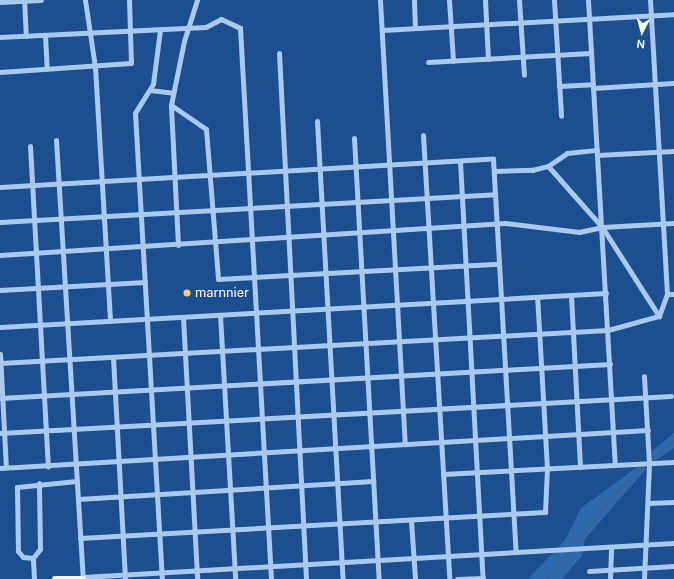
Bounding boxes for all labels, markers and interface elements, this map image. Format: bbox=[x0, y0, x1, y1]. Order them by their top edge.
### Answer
north arrow bbox=[622, 12, 662, 52]
text: N bbox=[636, 38, 646, 50]
place label: marnnier bbox=[195, 285, 249, 301]
marker: marnnier bbox=[182, 288, 192, 298]

